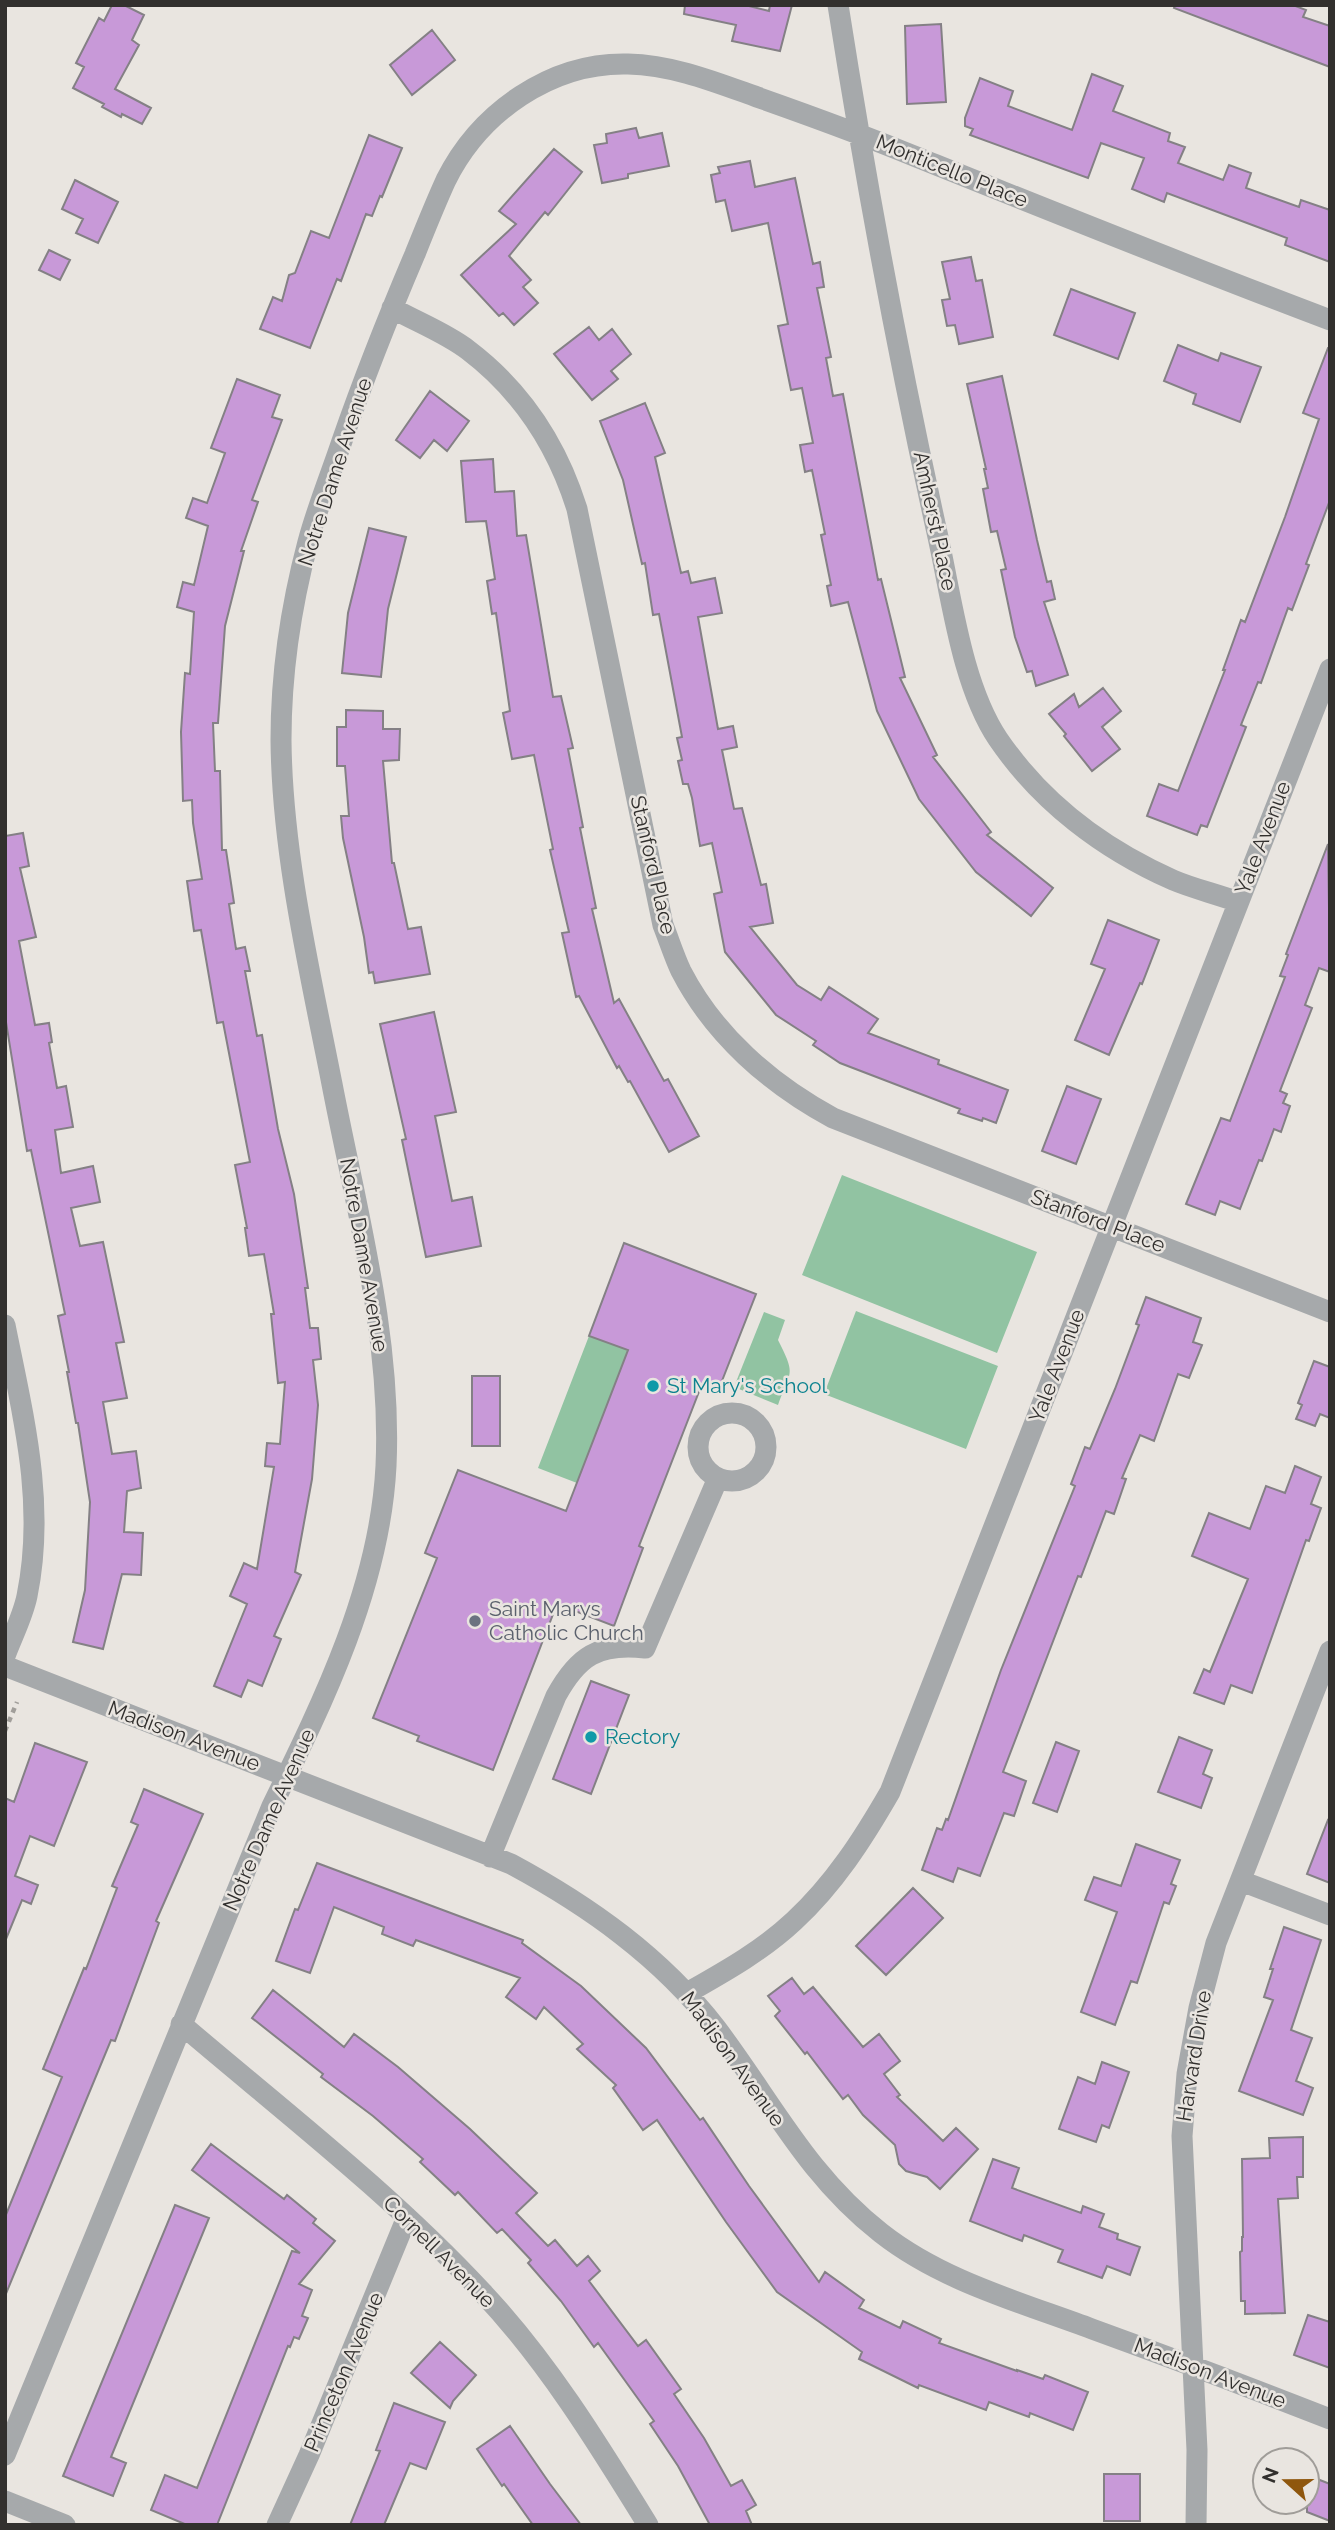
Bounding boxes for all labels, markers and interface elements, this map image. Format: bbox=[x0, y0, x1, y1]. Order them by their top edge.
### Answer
street label: Monticello Place bbox=[873, 129, 1032, 212]
street label: Notre Dame Avenue bbox=[292, 375, 377, 569]
street label: Amherst Place bbox=[909, 449, 962, 593]
street label: Yale Avenue bbox=[1229, 777, 1296, 898]
street label: Stanford Place bbox=[625, 793, 682, 937]
street label: Notre Dame Avenue bbox=[335, 1156, 394, 1354]
street label: Stanford Place bbox=[1028, 1183, 1169, 1258]
street label: Yale Avenue bbox=[1023, 1305, 1090, 1426]
place label: St Mary's School bbox=[667, 1373, 827, 1398]
marker: St Mary's School bbox=[645, 1378, 661, 1394]
place label: Saint Marys Catholic Church bbox=[489, 1596, 644, 1645]
marker: Saint Marys Catholic Church bbox=[467, 1613, 483, 1629]
street label: Madison Avenue bbox=[105, 1695, 264, 1776]
place label: Rectory bbox=[605, 1724, 680, 1749]
street label: Notre Dame Avenue bbox=[217, 1725, 320, 1915]
marker: Rectory bbox=[583, 1729, 599, 1745]
street label: Madison Avenue bbox=[676, 1986, 791, 2131]
street label: Harvard Drive bbox=[1171, 1989, 1216, 2123]
street label: Cornell Avenue bbox=[378, 2190, 501, 2313]
street label: Princeton Avenue bbox=[299, 2288, 388, 2455]
street label: Madison Avenue bbox=[1131, 2332, 1290, 2413]
north arrow bbox=[1251, 2446, 1321, 2516]
text: N bbox=[1257, 2464, 1283, 2486]

